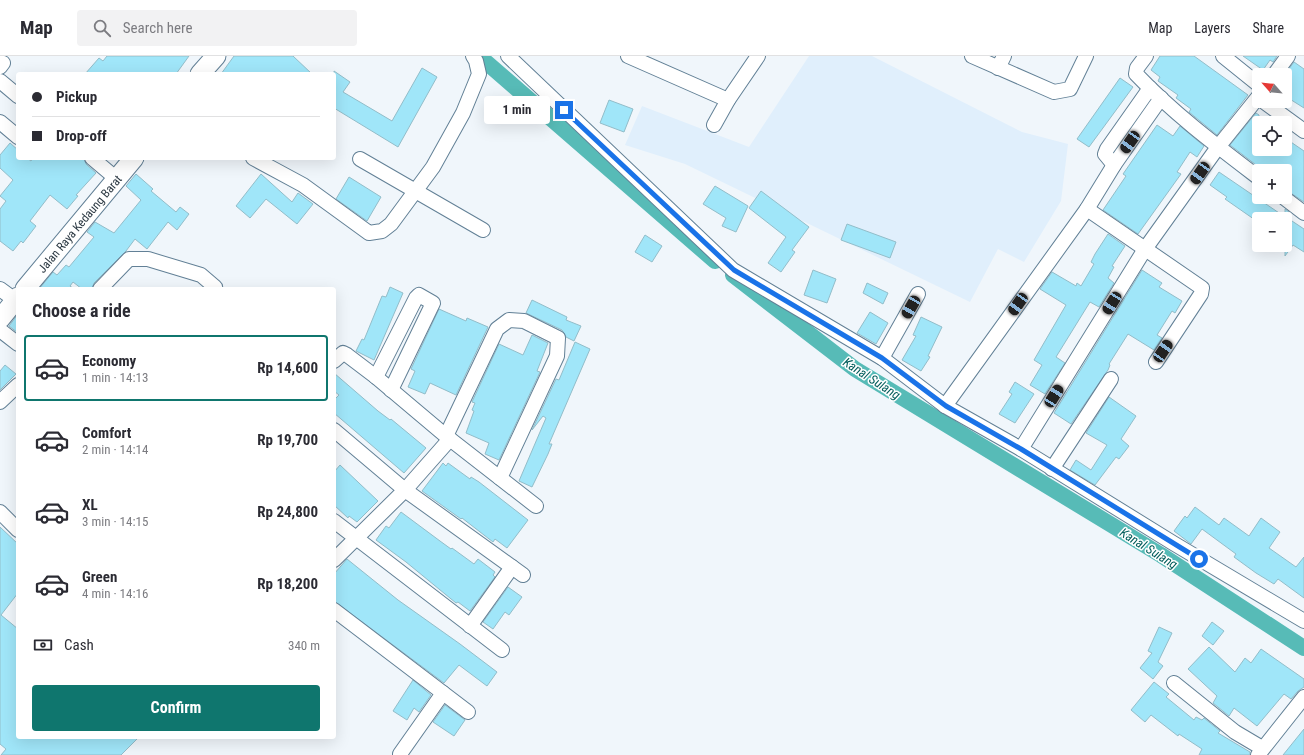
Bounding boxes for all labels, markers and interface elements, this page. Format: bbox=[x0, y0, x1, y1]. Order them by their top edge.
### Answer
search box bbox=[77, 10, 357, 46]
text: Map bbox=[20, 16, 53, 39]
icon: search bbox=[91, 17, 113, 39]
text: Search here bbox=[123, 19, 193, 37]
text: Map bbox=[1148, 20, 1172, 36]
text: Layers bbox=[1194, 20, 1231, 36]
text: Share bbox=[1253, 20, 1284, 36]
north arrow bbox=[1252, 68, 1292, 108]
map controls bbox=[1252, 68, 1292, 252]
text: Pickup bbox=[56, 88, 97, 106]
callout: 1 min bbox=[484, 96, 550, 124]
route end bbox=[555, 101, 573, 119]
text: 1 min bbox=[503, 102, 531, 117]
button: locate bbox=[1252, 116, 1292, 156]
text: Drop-off bbox=[56, 127, 107, 145]
car bbox=[1118, 129, 1142, 155]
car bbox=[1188, 160, 1212, 186]
button: + bbox=[1252, 164, 1292, 204]
street label: Jalan Raya Kedaung Barat bbox=[35, 172, 125, 276]
button: − bbox=[1252, 212, 1292, 252]
car bbox=[1101, 290, 1123, 316]
car bbox=[1006, 291, 1030, 317]
car bbox=[900, 294, 922, 320]
text: Choose a ride bbox=[32, 300, 131, 321]
car bbox=[1151, 338, 1175, 364]
icon: car bbox=[34, 350, 70, 386]
text: Economy bbox=[82, 352, 136, 370]
water label: Kanal Sulang bbox=[840, 354, 903, 402]
text: Rp 14,600 bbox=[257, 359, 318, 377]
text: 1 min · 14:13 bbox=[82, 370, 148, 385]
car bbox=[1043, 383, 1065, 409]
icon: car bbox=[34, 422, 70, 458]
text: Comfort bbox=[82, 424, 131, 442]
text: Rp 19,700 bbox=[257, 431, 318, 449]
text: 2 min · 14:14 bbox=[82, 442, 148, 457]
icon: car bbox=[34, 494, 70, 530]
text: XL bbox=[82, 496, 98, 514]
text: Rp 24,800 bbox=[257, 503, 318, 521]
text: 3 min · 14:15 bbox=[82, 514, 148, 529]
water label: Kanal Sulang bbox=[1117, 525, 1180, 572]
route start bbox=[1190, 550, 1208, 568]
icon: car bbox=[34, 566, 70, 602]
text: Green bbox=[82, 568, 117, 586]
text: Rp 18,200 bbox=[257, 575, 318, 593]
text: 4 min · 14:16 bbox=[82, 586, 148, 601]
icon: cash bbox=[32, 634, 54, 656]
text: Cash bbox=[64, 636, 94, 654]
text: 340 m bbox=[288, 638, 320, 653]
button: Confirm bbox=[32, 685, 320, 731]

